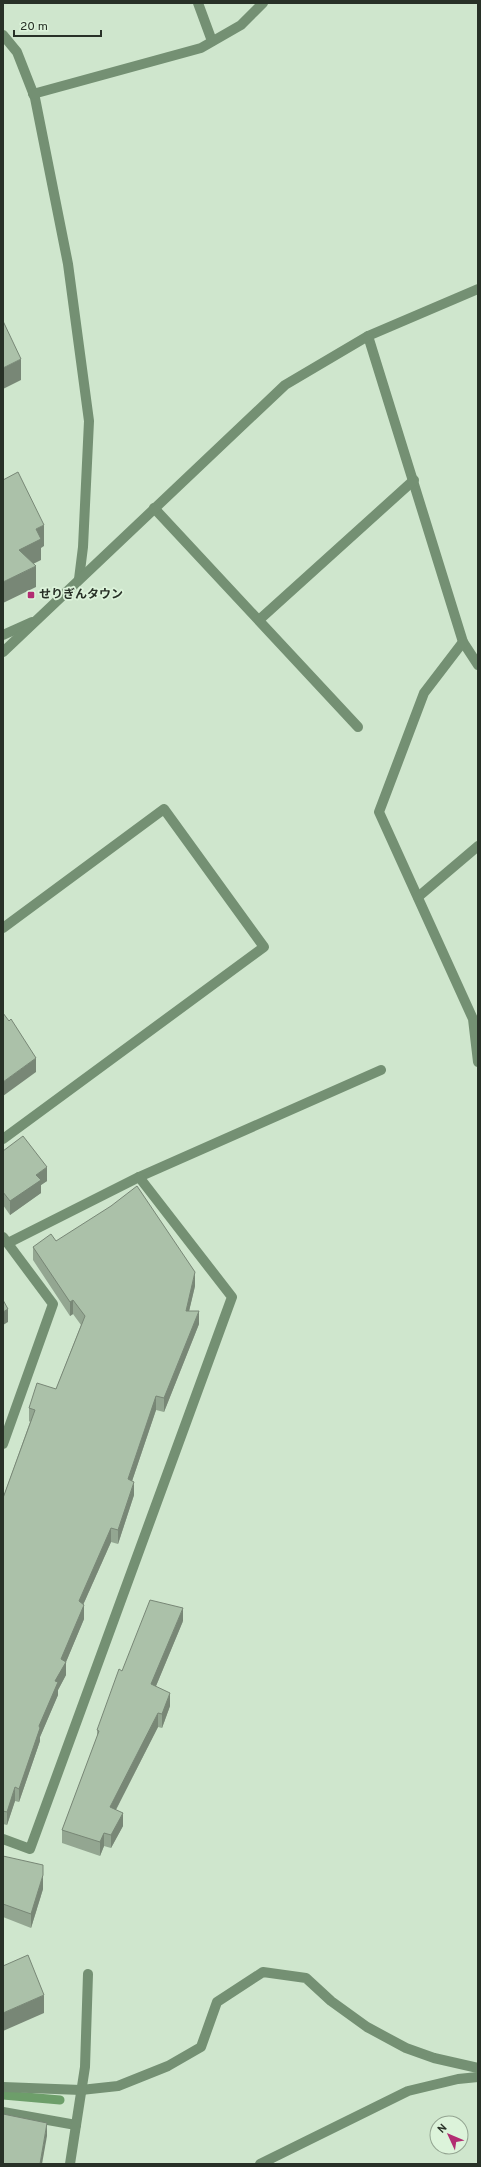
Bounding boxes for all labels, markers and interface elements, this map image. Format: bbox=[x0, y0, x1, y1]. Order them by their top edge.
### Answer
scale bar bbox=[14, 12, 101, 38]
text: 20 m bbox=[20, 19, 48, 35]
place label: せりぎんタウン bbox=[39, 587, 123, 603]
marker: せりぎんタウン bbox=[26, 590, 36, 600]
north arrow bbox=[429, 2115, 469, 2155]
text: N bbox=[435, 2121, 450, 2136]

